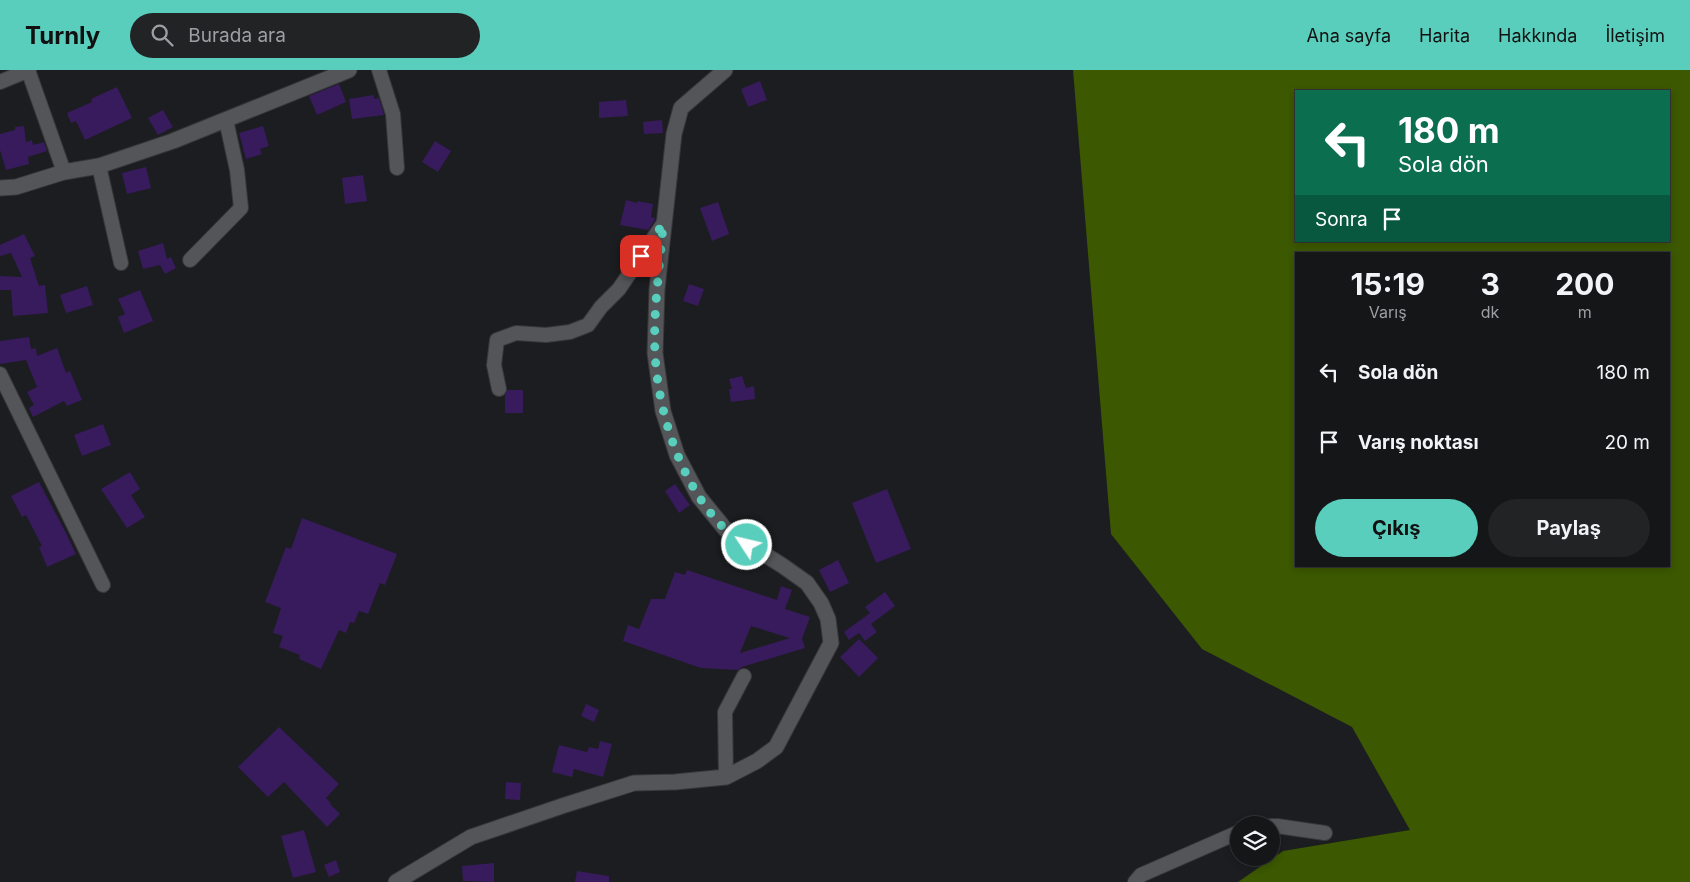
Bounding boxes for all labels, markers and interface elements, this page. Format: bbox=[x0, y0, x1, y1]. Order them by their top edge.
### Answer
search box bbox=[130, 13, 480, 58]
text: Turnly bbox=[25, 21, 100, 50]
icon: search bbox=[148, 21, 176, 49]
text: Burada ara bbox=[188, 24, 286, 47]
text: Ana sayfa bbox=[1307, 25, 1391, 46]
text: Harita bbox=[1419, 25, 1470, 46]
text: Hakkında bbox=[1498, 25, 1577, 46]
text: İletişim bbox=[1605, 25, 1665, 46]
text: 180 m bbox=[1398, 109, 1500, 151]
icon: left bbox=[1315, 110, 1380, 175]
text: Sola dön bbox=[1398, 151, 1489, 177]
icon: arrive bbox=[1378, 205, 1406, 233]
text: Sonra bbox=[1315, 208, 1368, 231]
pin bbox=[620, 235, 662, 277]
icon: arrive bbox=[627, 242, 655, 270]
text: 15:19 bbox=[1350, 266, 1425, 302]
text: 3 bbox=[1480, 266, 1500, 302]
text: 200 bbox=[1555, 266, 1615, 302]
text: Varış bbox=[1369, 302, 1407, 322]
text: dk bbox=[1481, 302, 1499, 322]
text: m bbox=[1578, 302, 1592, 322]
icon: left bbox=[1315, 358, 1343, 386]
text: Sola dön bbox=[1358, 361, 1438, 384]
text: 180 m bbox=[1597, 361, 1650, 384]
icon: arrive bbox=[1315, 428, 1343, 456]
text: Varış noktası bbox=[1358, 431, 1479, 454]
text: 20 m bbox=[1604, 431, 1650, 454]
button: Çıkış bbox=[1315, 499, 1478, 557]
button: Paylaş bbox=[1488, 499, 1650, 557]
position arrow bbox=[720, 518, 772, 570]
map controls bbox=[1230, 816, 1280, 866]
button: layers bbox=[1230, 816, 1280, 866]

